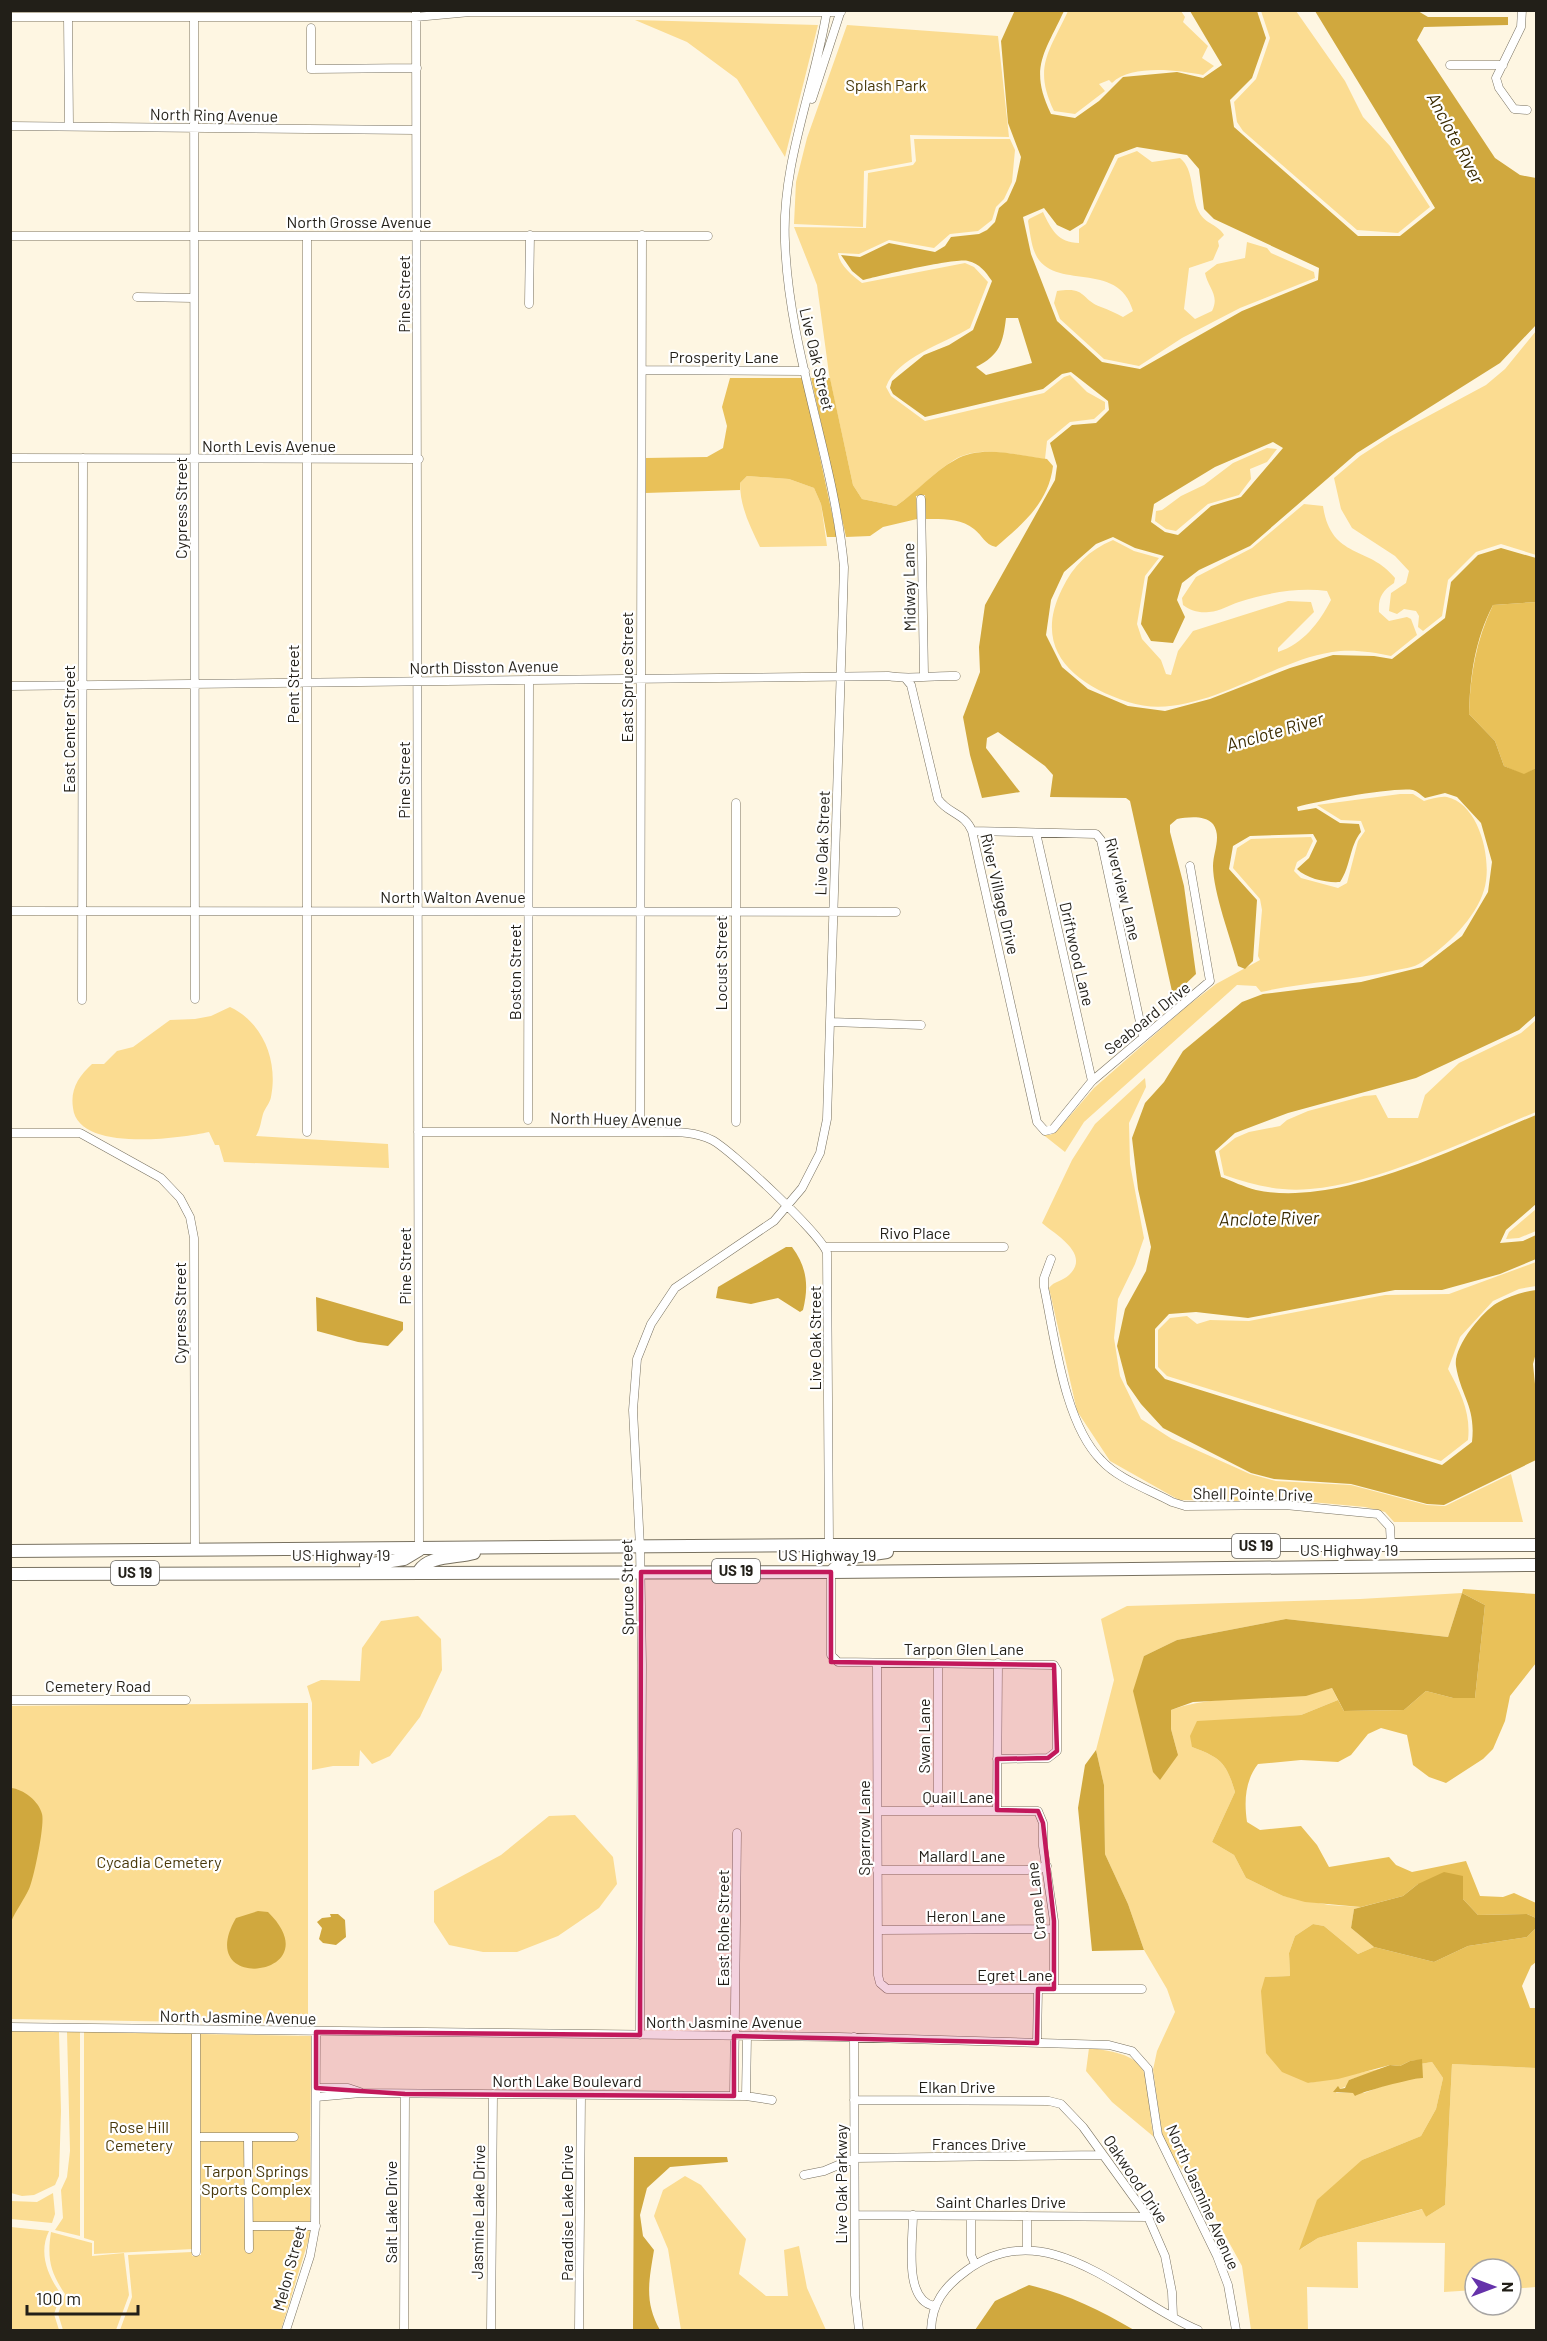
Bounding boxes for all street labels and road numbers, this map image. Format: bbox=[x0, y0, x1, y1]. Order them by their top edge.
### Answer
street label: North Ring Avenue bbox=[150, 104, 278, 125]
street label: North Grosse Avenue bbox=[286, 212, 432, 231]
street label: Pine Street bbox=[394, 255, 413, 333]
street label: Live Oak Street bbox=[796, 306, 839, 412]
street label: Prosperity Lane bbox=[669, 347, 779, 366]
street label: North Levis Avenue bbox=[202, 436, 336, 455]
street label: Cypress Street bbox=[171, 457, 190, 559]
street label: Midway Lane bbox=[898, 543, 919, 631]
street label: East Spruce Street bbox=[617, 612, 636, 742]
street label: Pent Street bbox=[283, 644, 302, 724]
street label: North Disston Avenue bbox=[409, 656, 559, 677]
street label: East Center Street bbox=[59, 665, 78, 793]
street label: Pine Street bbox=[394, 741, 413, 819]
street label: Live Oak Street bbox=[810, 790, 833, 896]
street label: River Village Drive bbox=[977, 831, 1024, 956]
street label: Riverview Lane bbox=[1102, 836, 1145, 942]
street label: North Walton Avenue bbox=[380, 887, 526, 906]
street label: Driftwood Lane bbox=[1056, 900, 1099, 1008]
street label: Locust Street bbox=[711, 915, 730, 1011]
street label: Boston Street bbox=[505, 924, 524, 1020]
street label: Seaboard Drive bbox=[1100, 977, 1193, 1058]
street label: North Huey Avenue bbox=[550, 1108, 682, 1129]
street label: Rivo Place bbox=[879, 1223, 951, 1242]
street label: Pine Street bbox=[395, 1227, 414, 1305]
street label: Cypress Street bbox=[170, 1262, 189, 1364]
street label: Live Oak Street bbox=[805, 1285, 824, 1391]
street label: Shell Pointe Drive bbox=[1193, 1483, 1313, 1504]
road number: US 19 bbox=[1232, 1534, 1280, 1558]
street label: Spruce Street bbox=[616, 1539, 637, 1635]
street label: US Highway 19 bbox=[1300, 1540, 1398, 1559]
street label: US Highway 19 bbox=[292, 1545, 390, 1564]
street label: US Highway 19 bbox=[778, 1545, 876, 1564]
road number: US 19 bbox=[712, 1559, 760, 1583]
road number: US 19 bbox=[111, 1561, 159, 1585]
street label: Tarpon Glen Lane bbox=[904, 1639, 1024, 1658]
street label: Cemetery Road bbox=[45, 1676, 151, 1695]
street label: Swan Lane bbox=[914, 1698, 933, 1774]
street label: Sparrow Lane bbox=[854, 1780, 873, 1876]
street label: Quail Lane bbox=[922, 1787, 994, 1806]
street label: Mallard Lane bbox=[918, 1846, 1006, 1865]
street label: Crane Lane bbox=[1022, 1861, 1049, 1941]
street label: East Rohe Street bbox=[713, 1870, 732, 1986]
street label: Heron Lane bbox=[926, 1906, 1006, 1925]
street label: Egret Lane bbox=[977, 1965, 1053, 1984]
street label: North Jasmine Avenue bbox=[159, 2006, 317, 2027]
street label: North Jasmine Avenue bbox=[646, 2012, 802, 2031]
street label: North Lake Boulevard bbox=[492, 2071, 642, 2090]
street label: Elkan Drive bbox=[919, 2077, 995, 2096]
street label: North Jasmine Avenue bbox=[1163, 2121, 1244, 2272]
street label: Live Oak Parkway bbox=[831, 2124, 850, 2244]
street label: Oakwood Drive bbox=[1100, 2131, 1173, 2226]
street label: Frances Drive bbox=[932, 2134, 1026, 2153]
street label: Jasmine Lake Drive bbox=[467, 2144, 488, 2280]
street label: Paradise Lake Drive bbox=[557, 2145, 576, 2281]
street label: Salt Lake Drive bbox=[381, 2161, 400, 2263]
street label: Saint Charles Drive bbox=[936, 2192, 1066, 2211]
street label: Melon Street bbox=[268, 2223, 309, 2313]

